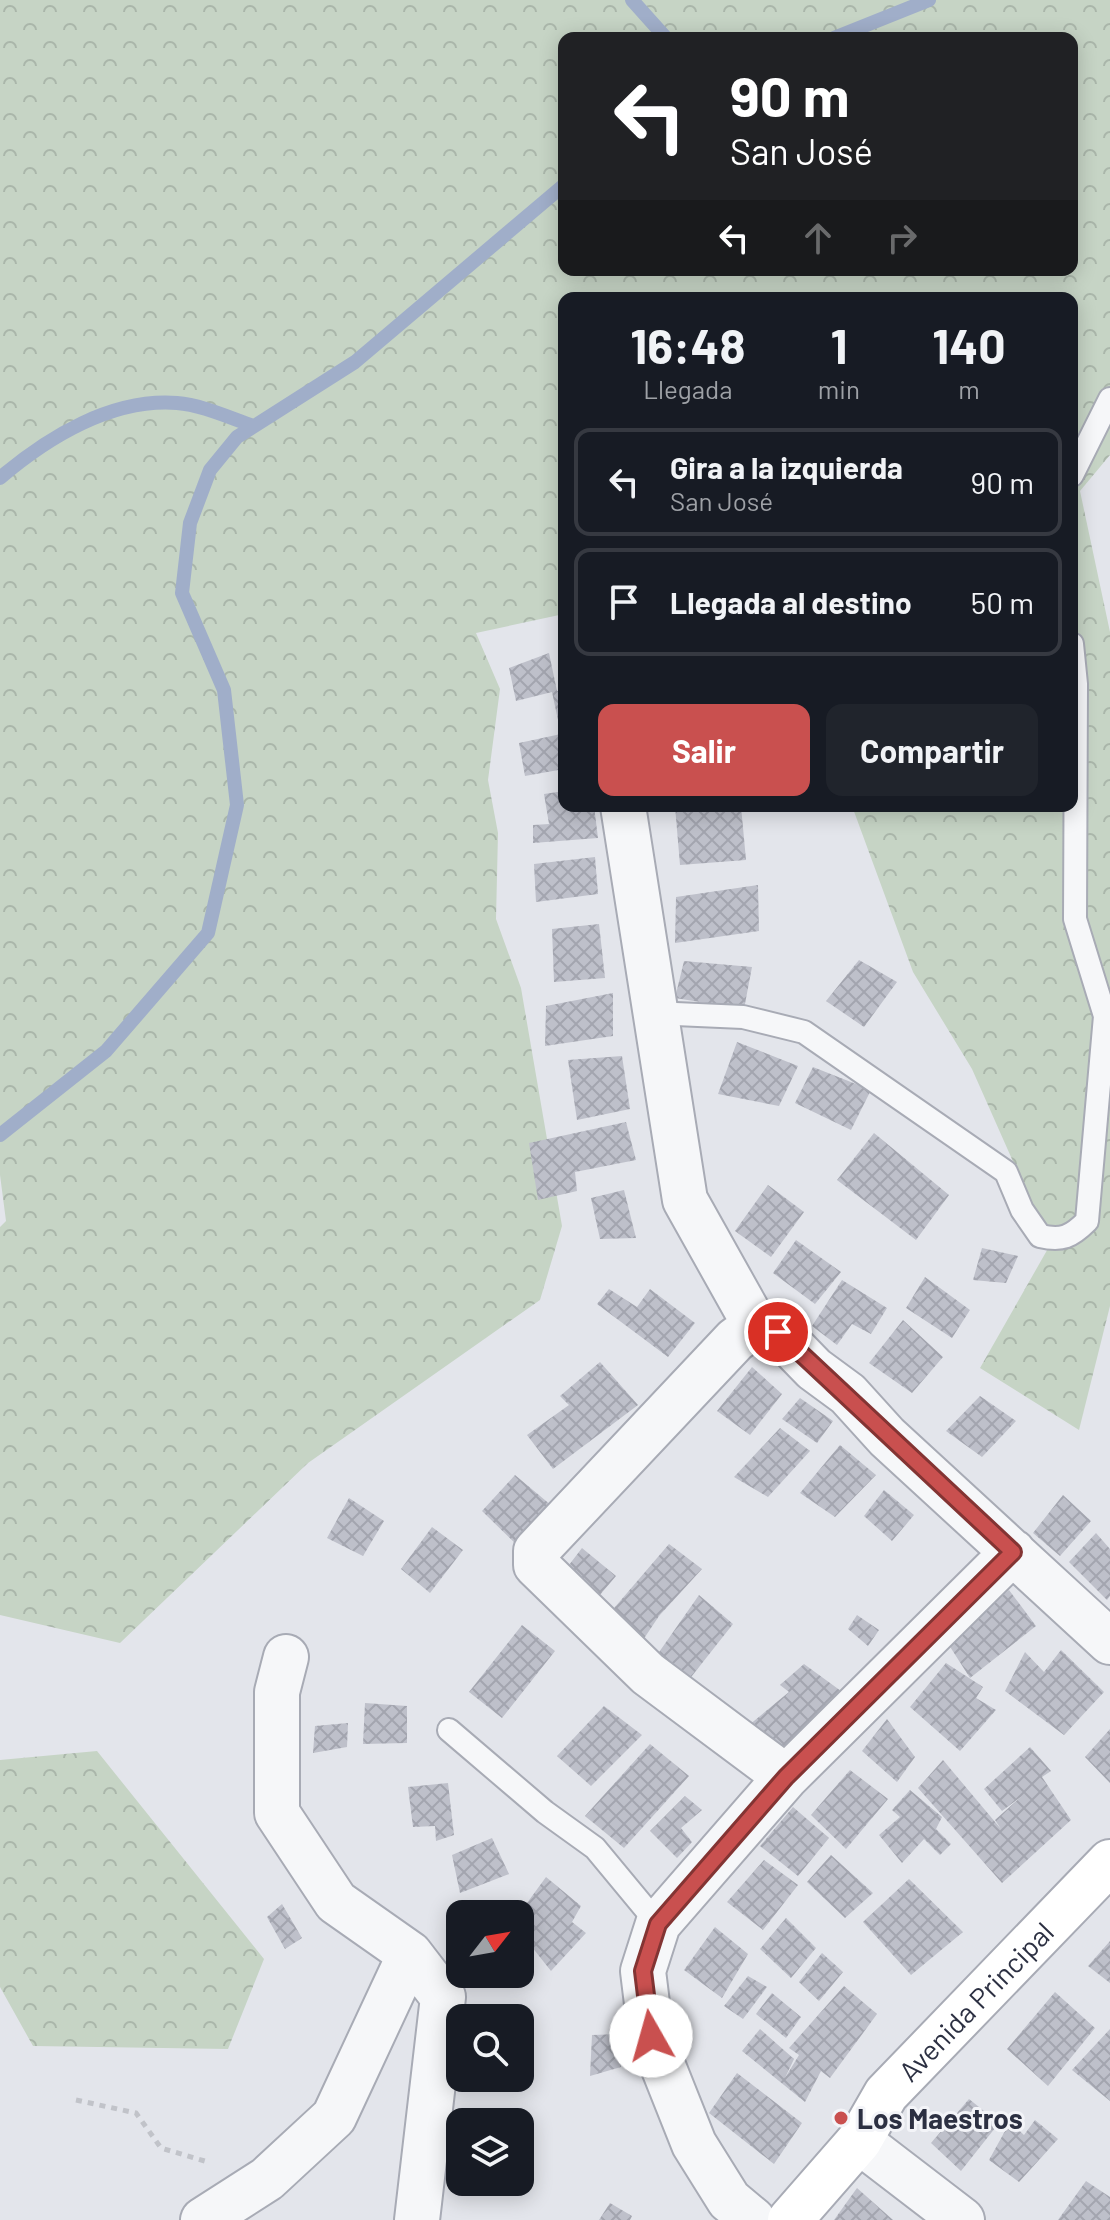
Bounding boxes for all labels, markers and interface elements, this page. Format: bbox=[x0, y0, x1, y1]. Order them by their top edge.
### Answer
text: 90 m bbox=[730, 61, 850, 128]
icon: left bbox=[598, 64, 702, 168]
text: San José bbox=[730, 129, 873, 172]
icon: left bbox=[712, 216, 756, 260]
icon: ahead bbox=[796, 216, 840, 260]
icon: right bbox=[880, 216, 924, 260]
text: 16:48 bbox=[630, 316, 746, 374]
text: 1 bbox=[830, 316, 847, 374]
text: 140 bbox=[932, 316, 1006, 374]
text: Llegada bbox=[643, 373, 733, 404]
text: min bbox=[818, 373, 860, 404]
text: m bbox=[958, 373, 980, 404]
text: Gira a la izquierda bbox=[670, 449, 903, 485]
icon: left bbox=[602, 460, 646, 504]
text: 90 m bbox=[971, 464, 1034, 500]
text: San José bbox=[670, 485, 773, 516]
icon: arrive bbox=[602, 580, 646, 624]
text: Llegada al destino bbox=[670, 584, 912, 620]
text: 50 m bbox=[971, 584, 1034, 620]
button: Salir bbox=[598, 704, 810, 796]
button: Compartir bbox=[826, 704, 1038, 796]
pin bbox=[744, 1298, 812, 1366]
icon: arrive bbox=[756, 1310, 800, 1354]
north arrow bbox=[446, 1900, 534, 1988]
map controls bbox=[446, 1900, 534, 2196]
street label: Avenida Principal bbox=[891, 1915, 1060, 2088]
position arrow bbox=[609, 1994, 693, 2078]
button: search bbox=[446, 2004, 534, 2092]
place label: Los Maestros bbox=[857, 2101, 1023, 2135]
button: layers bbox=[446, 2108, 534, 2196]
marker: Los Maestros bbox=[832, 2109, 850, 2127]

